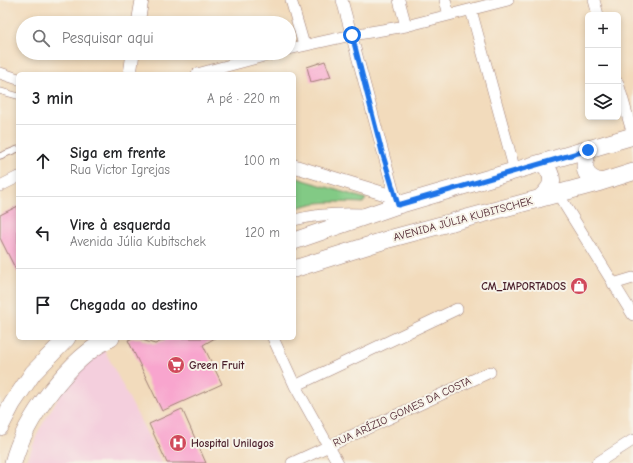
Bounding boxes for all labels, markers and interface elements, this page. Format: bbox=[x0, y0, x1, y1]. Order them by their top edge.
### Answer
map controls bbox=[585, 12, 621, 120]
button: + bbox=[585, 12, 621, 48]
search box bbox=[16, 16, 296, 60]
route start bbox=[343, 26, 361, 44]
icon: search bbox=[30, 27, 52, 49]
text: Pesquisar aqui bbox=[62, 29, 154, 47]
button: − bbox=[585, 48, 621, 84]
button: layers bbox=[585, 84, 621, 120]
text: 3 min bbox=[32, 89, 73, 108]
text: A pé · 220 m bbox=[207, 91, 280, 106]
route end bbox=[579, 141, 597, 159]
text: Siga em frente bbox=[70, 144, 166, 162]
icon: ahead bbox=[32, 150, 54, 172]
text: 100 m bbox=[244, 153, 280, 168]
text: Rua Victor Igrejas bbox=[70, 162, 170, 177]
street label: AVENIDA JÚLIA KUBITSCHEK bbox=[392, 193, 534, 244]
text: Vire à esquerda bbox=[70, 216, 171, 234]
icon: left bbox=[32, 222, 54, 244]
text: 120 m bbox=[245, 225, 280, 240]
text: Avenida Júlia Kubitschek bbox=[70, 234, 206, 249]
shop icon: CM_IMPORTADOS bbox=[569, 276, 589, 296]
place label: CM_IMPORTADOS bbox=[481, 280, 566, 293]
icon: arrive bbox=[32, 294, 54, 316]
text: Chegada ao destino bbox=[70, 296, 198, 314]
supermarket icon: Green Fruit bbox=[166, 355, 186, 375]
place label: Green Fruit bbox=[189, 359, 245, 372]
street label: RUA ARÍZIO GOMES DA COSTA bbox=[330, 373, 474, 450]
hospital icon: Hospital Unilagos bbox=[168, 433, 188, 453]
place label: Hospital Unilagos bbox=[191, 437, 274, 450]

